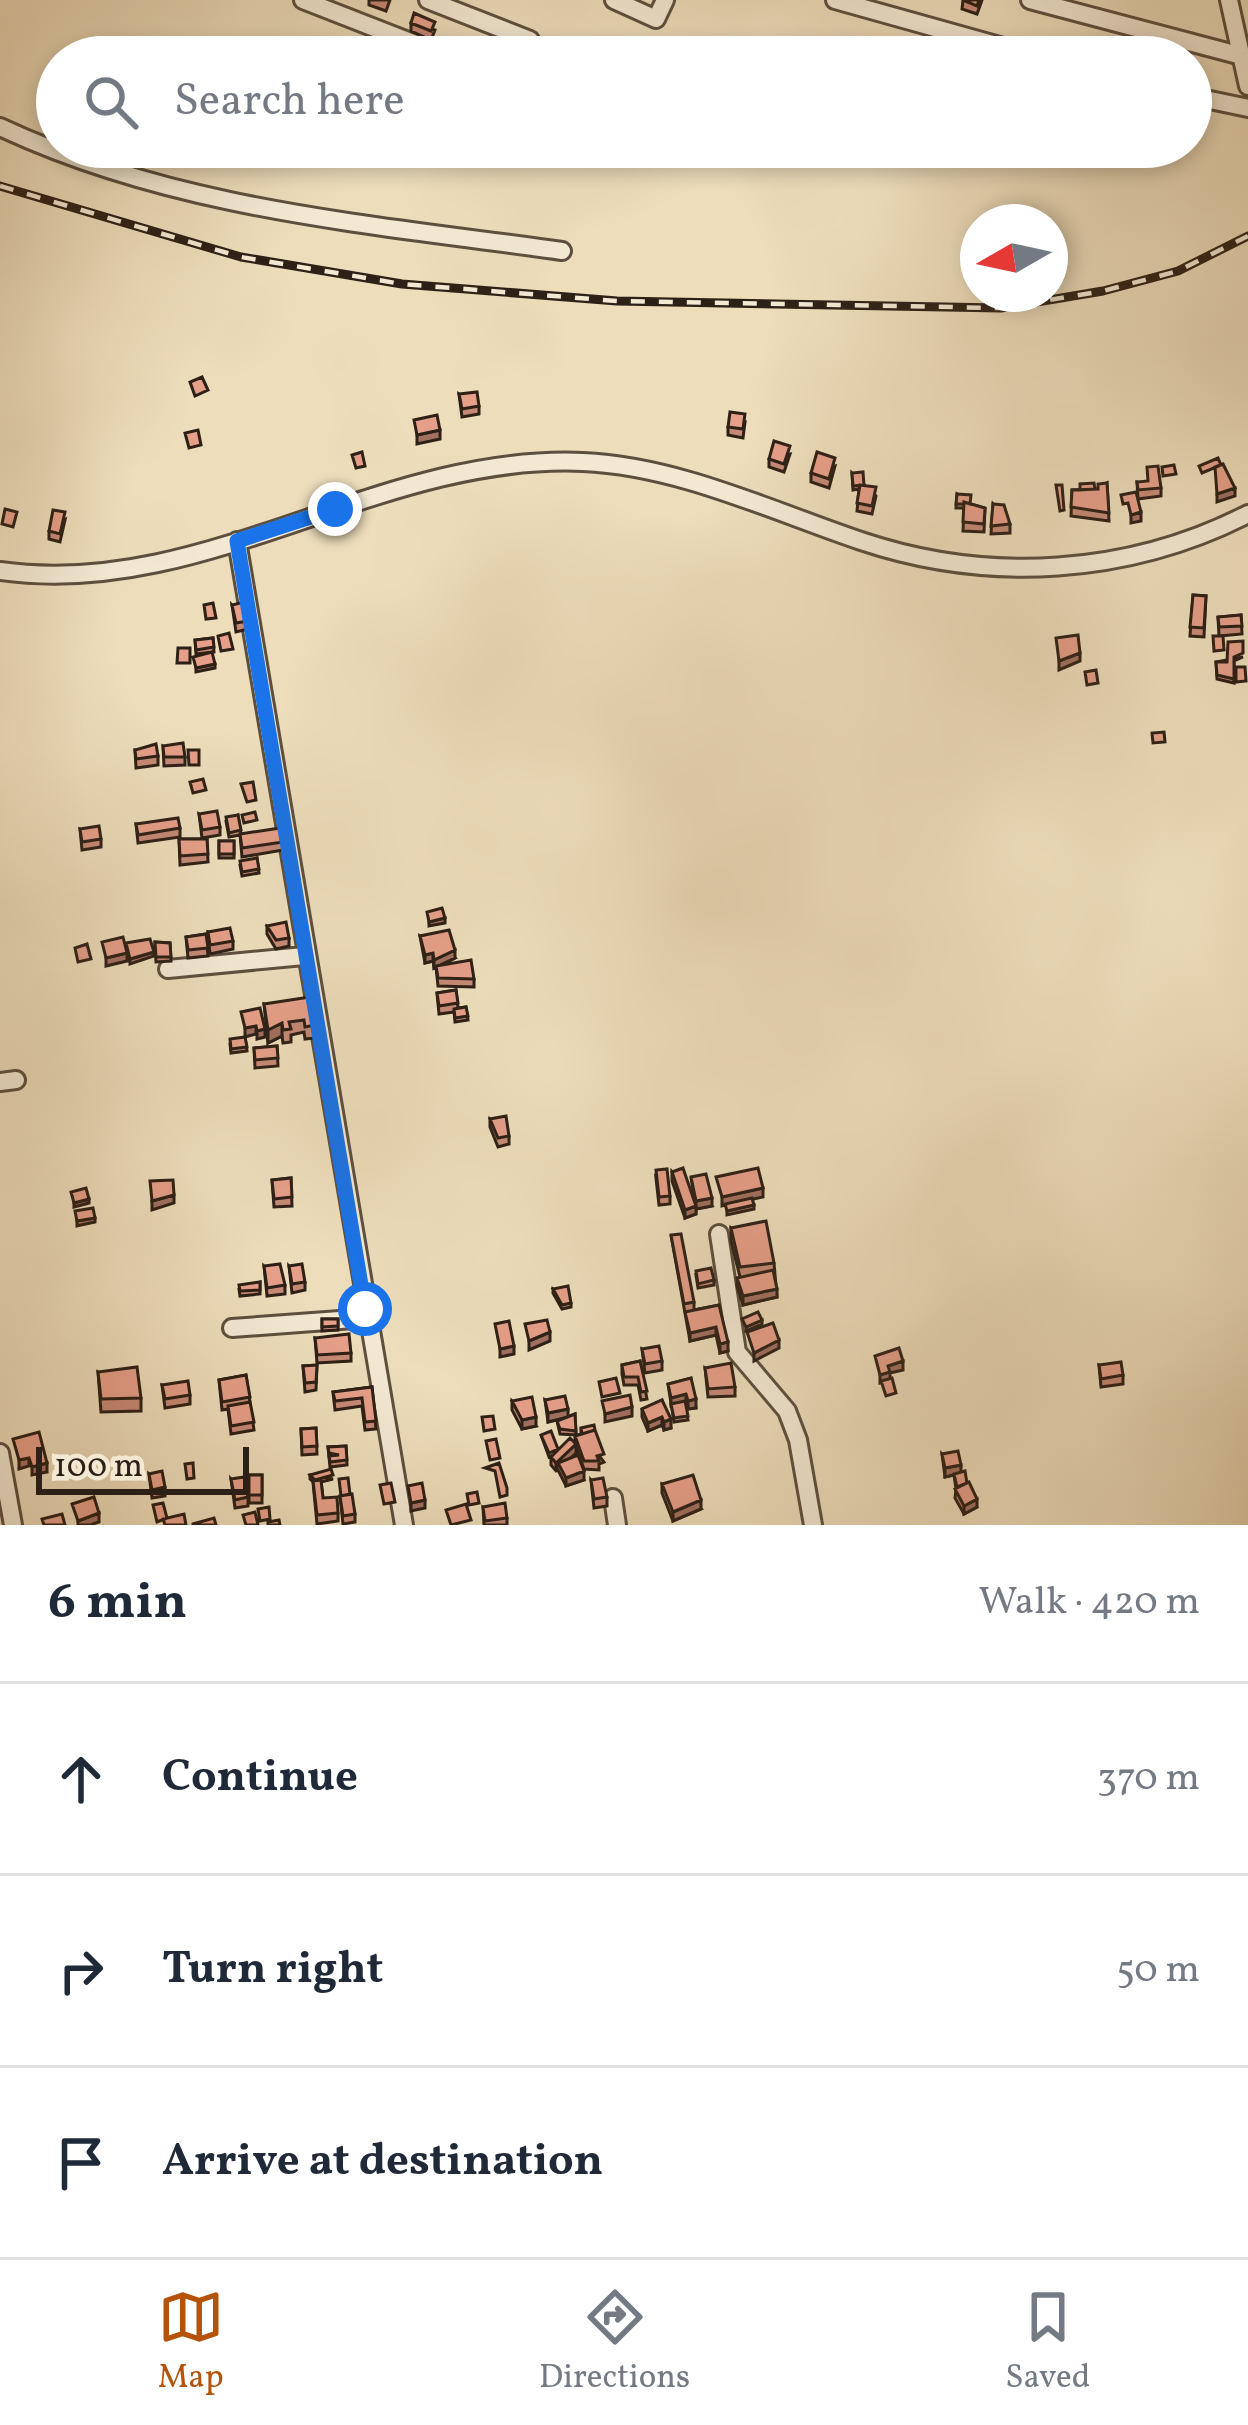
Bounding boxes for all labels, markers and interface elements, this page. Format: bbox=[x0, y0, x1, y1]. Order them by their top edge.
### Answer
search box bbox=[36, 36, 1212, 168]
icon: search bbox=[78, 69, 144, 135]
text: Search here bbox=[174, 71, 405, 134]
north arrow bbox=[960, 204, 1068, 312]
route end bbox=[308, 482, 362, 536]
route start bbox=[338, 1282, 392, 1336]
scale bar bbox=[36, 1441, 249, 1494]
text: 100 m bbox=[54, 1445, 143, 1491]
text: 6 min bbox=[48, 1568, 187, 1639]
text: Walk · 420 m bbox=[978, 1576, 1200, 1630]
icon: ahead bbox=[48, 1746, 114, 1812]
text: Continue bbox=[162, 1747, 358, 1810]
text: 370 m bbox=[1097, 1752, 1200, 1806]
icon: right bbox=[48, 1938, 114, 2004]
text: Turn right bbox=[162, 1939, 383, 2002]
text: 50 m bbox=[1116, 1944, 1200, 1998]
icon: arrive bbox=[48, 2130, 114, 2196]
text: Arrive at destination bbox=[162, 2131, 603, 2194]
tab: Map bbox=[158, 2284, 224, 2402]
tab: Directions bbox=[539, 2284, 690, 2402]
tab: Saved bbox=[1005, 2284, 1090, 2402]

